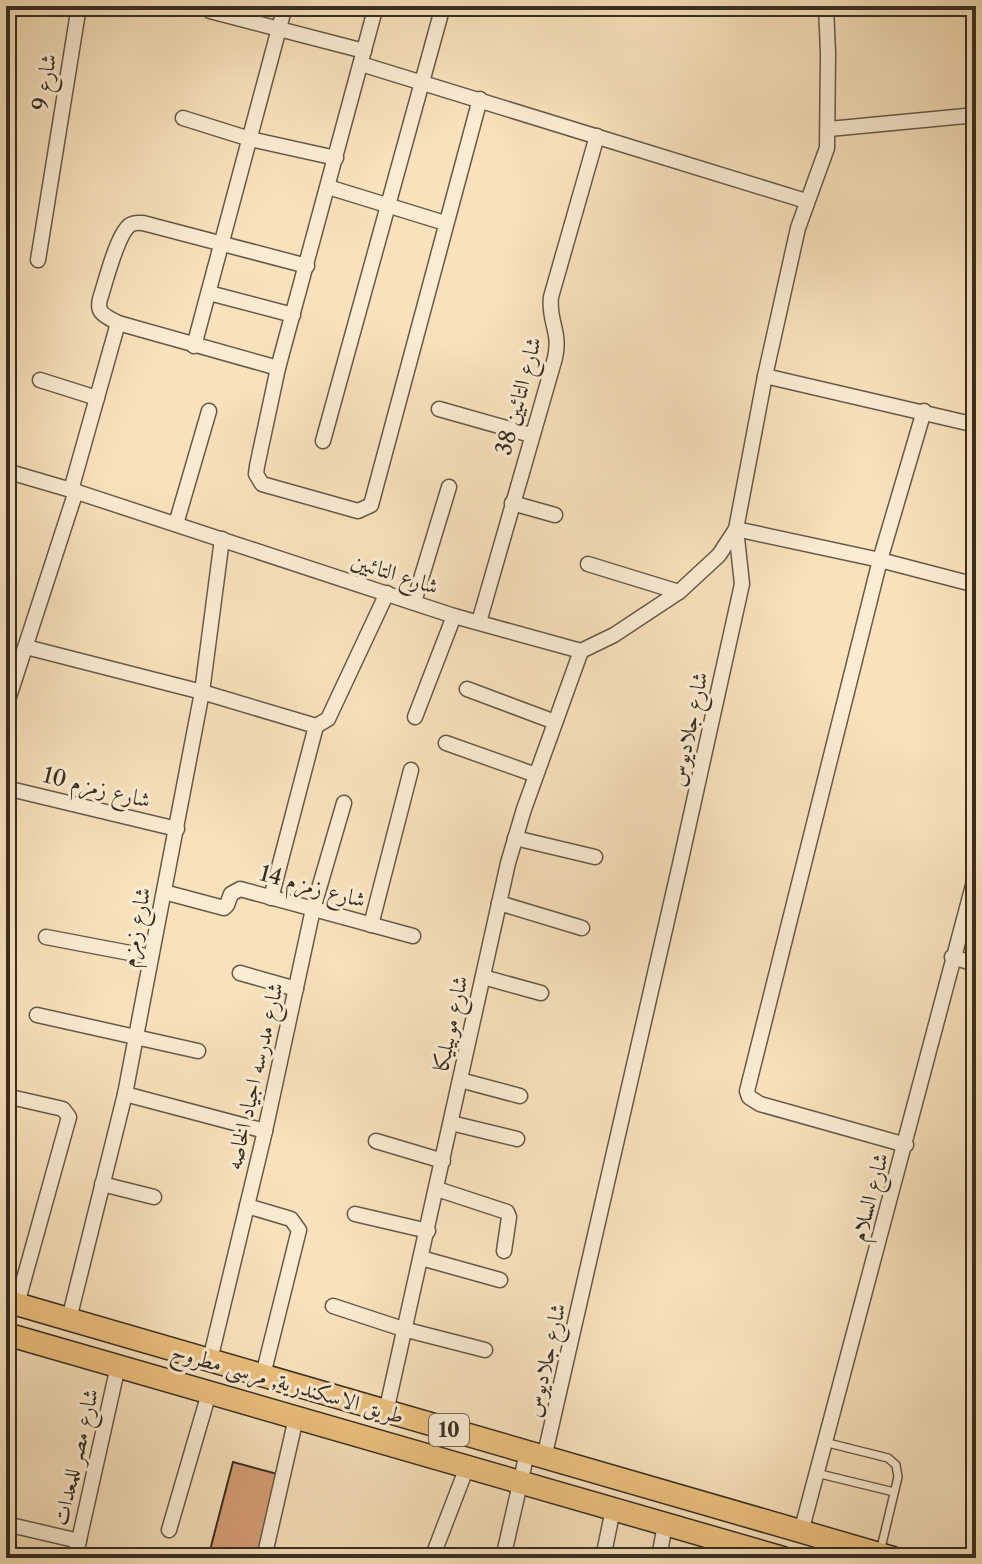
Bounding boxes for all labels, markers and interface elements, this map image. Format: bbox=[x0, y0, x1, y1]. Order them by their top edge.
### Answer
street label: شارع 9 bbox=[27, 52, 67, 113]
street label: شارع التائبين 38 bbox=[490, 334, 552, 459]
street label: شارع التائبين bbox=[346, 547, 442, 605]
street label: شارع جلاديوس bbox=[663, 670, 719, 790]
street label: شارع زمزم 10 bbox=[39, 761, 153, 820]
street label: شارع زمزم 14 bbox=[255, 859, 369, 919]
street label: شارع زمزم bbox=[115, 885, 162, 970]
street label: شارع موبيليكا bbox=[427, 973, 479, 1074]
street label: شارع مدرسه اجياد الخاصه bbox=[220, 980, 294, 1173]
street label: شارع السلام bbox=[845, 1150, 900, 1246]
street label: شارع جلاديوس bbox=[519, 1301, 577, 1421]
street label: طريق الاسكندرية, مرسى مطروح bbox=[167, 1337, 407, 1435]
street label: شارع مصر للمعدات bbox=[47, 1386, 109, 1529]
road number: 10 bbox=[429, 1414, 469, 1446]

